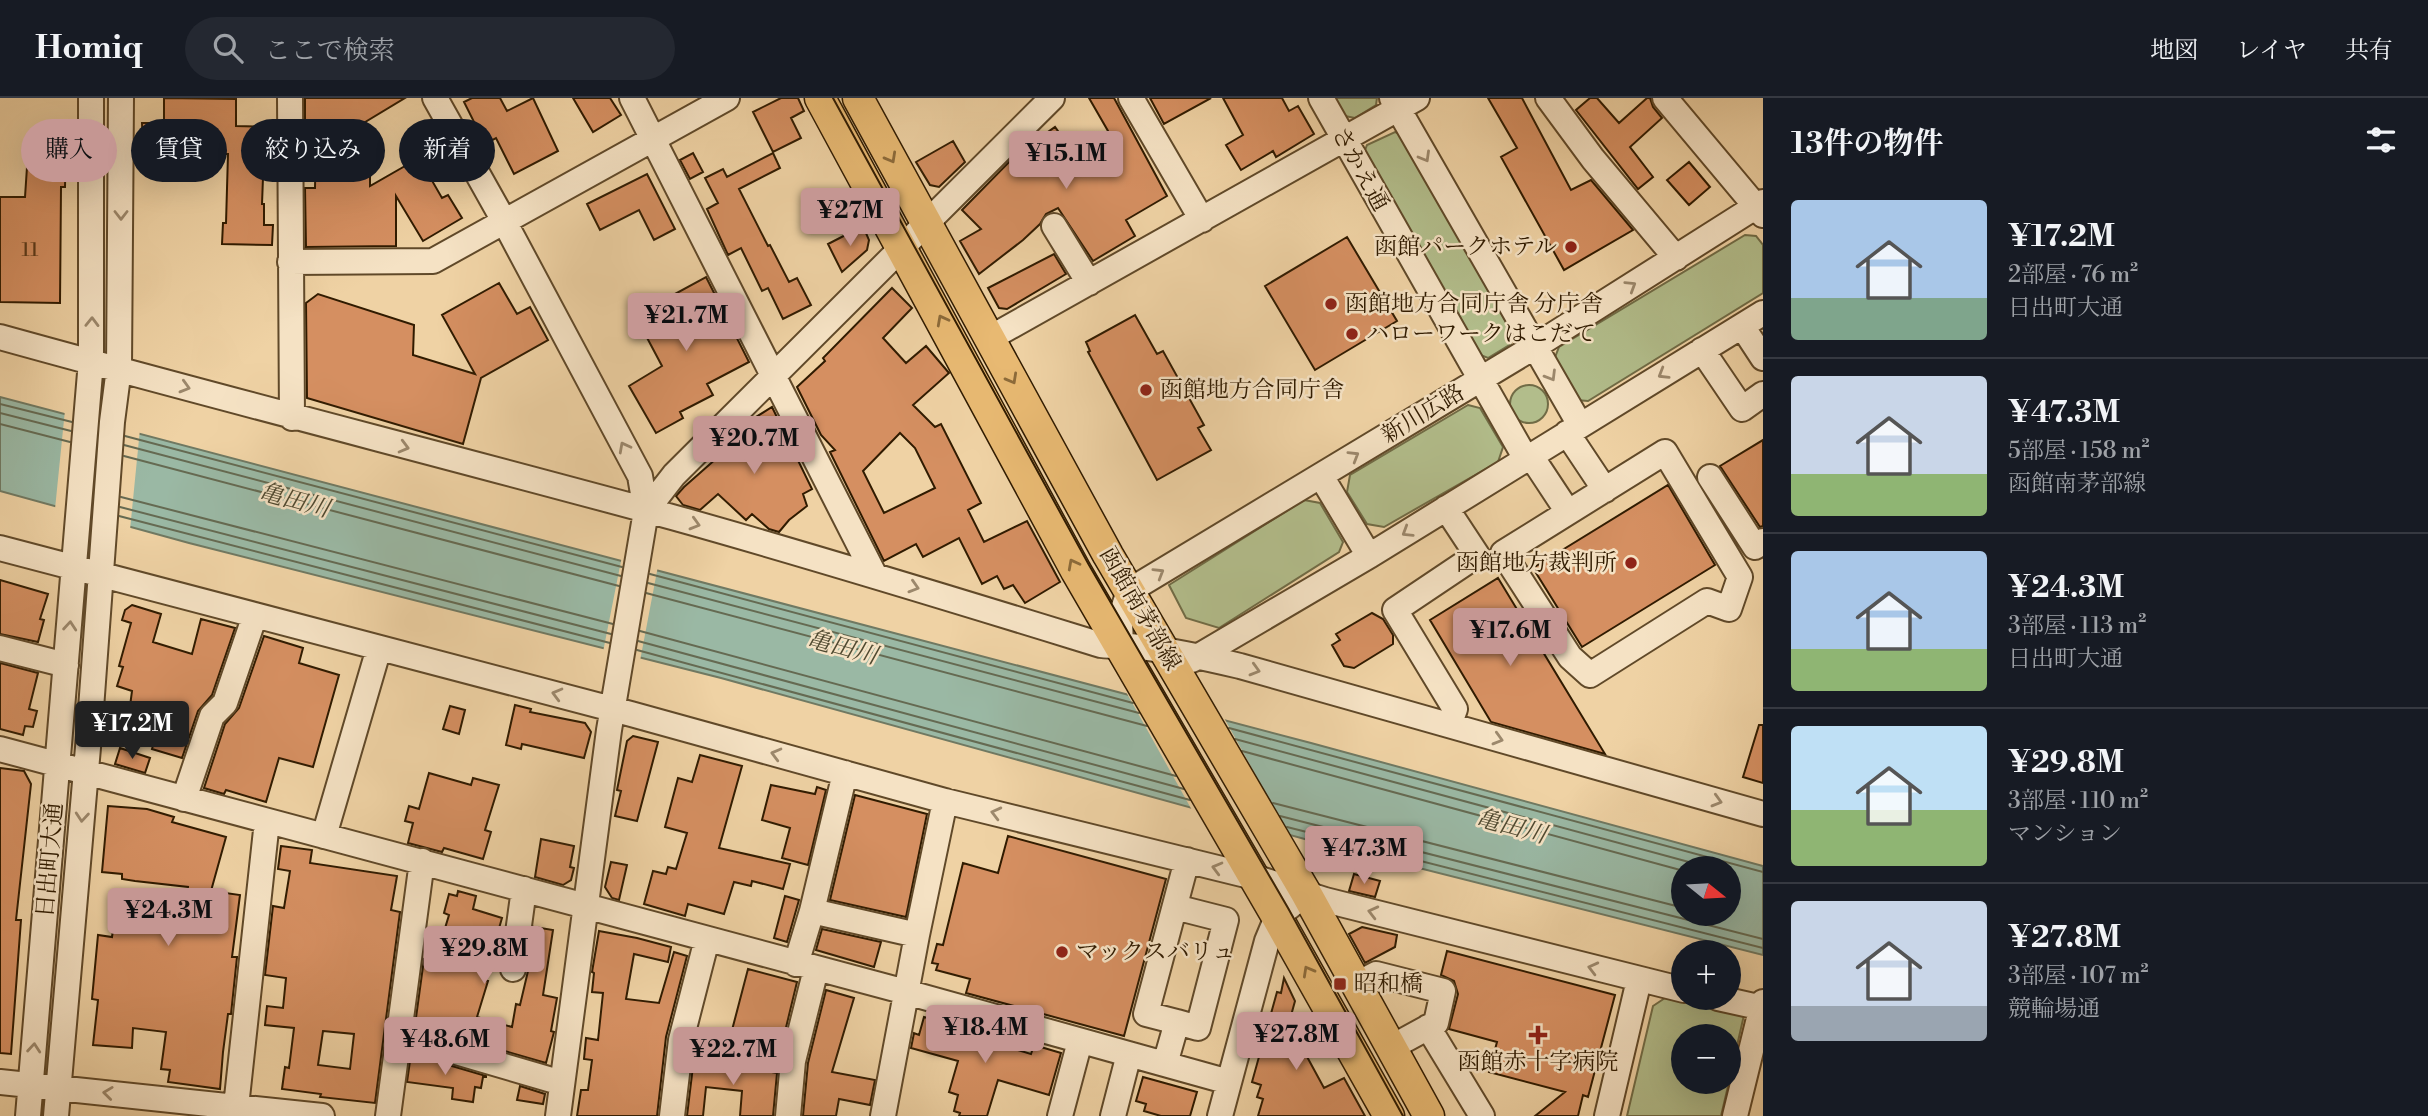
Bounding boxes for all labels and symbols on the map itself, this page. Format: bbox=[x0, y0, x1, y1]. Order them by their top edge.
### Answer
street label: さかえ通 bbox=[1325, 122, 1395, 216]
pin: ¥15.1M bbox=[1009, 132, 1123, 191]
one-way arrow bbox=[883, 150, 896, 163]
one-way arrow bbox=[1417, 150, 1430, 163]
pin: ¥27M bbox=[809, 188, 891, 248]
one-way arrow bbox=[113, 210, 129, 221]
place label: 函館パークホテル bbox=[1374, 233, 1557, 261]
house number: 11 bbox=[22, 238, 39, 262]
marker: 函館パークホテル bbox=[1563, 239, 1579, 255]
one-way arrow bbox=[1624, 281, 1637, 294]
place label: 函館地方合同庁舎 分庁舎 bbox=[1345, 290, 1603, 318]
pin: ¥21.7M bbox=[629, 294, 743, 353]
marker: 函館地方合同庁舎 分庁舎 bbox=[1323, 296, 1339, 312]
one-way arrow bbox=[937, 315, 950, 327]
one-way arrow bbox=[84, 316, 100, 327]
place label: ハローワークはこだて bbox=[1366, 320, 1596, 348]
marker: ハローワークはこだて bbox=[1344, 326, 1360, 342]
one-way arrow bbox=[1657, 366, 1670, 379]
one-way arrow bbox=[1543, 369, 1556, 381]
one-way arrow bbox=[1004, 372, 1017, 384]
place label: 函館地方合同庁舎 bbox=[1160, 376, 1344, 404]
one-way arrow bbox=[179, 378, 191, 393]
street label: 新川広路 bbox=[1376, 378, 1470, 450]
marker: 函館地方合同庁舎 bbox=[1138, 382, 1154, 398]
pin: ¥20.7M bbox=[697, 416, 811, 476]
one-way arrow bbox=[398, 439, 410, 453]
one-way arrow bbox=[619, 442, 633, 454]
one-way arrow bbox=[1347, 451, 1360, 464]
water label: 亀田川 bbox=[255, 477, 336, 526]
one-way arrow bbox=[689, 516, 701, 530]
one-way arrow bbox=[1401, 524, 1414, 537]
street label: 函館南茅部線 bbox=[1093, 542, 1187, 676]
place label: 函館地方裁判所 bbox=[1456, 549, 1617, 577]
marker: 函館地方裁判所 bbox=[1623, 555, 1639, 571]
one-way arrow bbox=[1067, 559, 1081, 571]
one-way arrow bbox=[1152, 569, 1165, 582]
one-way arrow bbox=[907, 579, 919, 594]
pin: ¥17.6M bbox=[1453, 608, 1567, 668]
one-way arrow bbox=[62, 620, 77, 631]
water label: 亀田川 bbox=[803, 624, 884, 673]
one-way arrow bbox=[1249, 662, 1261, 677]
one-way arrow bbox=[551, 688, 563, 702]
pin: ¥17.2M bbox=[75, 702, 189, 761]
one-way arrow bbox=[1491, 731, 1503, 745]
one-way arrow bbox=[770, 748, 782, 762]
one-way arrow bbox=[1710, 792, 1722, 807]
street label: 日出町大通 bbox=[31, 801, 69, 919]
water label: 亀田川 bbox=[1472, 803, 1553, 852]
one-way arrow bbox=[990, 807, 1002, 821]
one-way arrow bbox=[75, 812, 90, 823]
pin: ¥47.3M bbox=[1307, 826, 1421, 886]
north arrow bbox=[1671, 856, 1741, 926]
one-way arrow bbox=[1211, 862, 1223, 876]
pin: ¥24.3M bbox=[111, 888, 225, 948]
one-way arrow bbox=[1367, 906, 1379, 920]
pin: ¥29.8M bbox=[427, 926, 541, 986]
place label: マックスバリュ bbox=[1076, 938, 1235, 966]
marker: マックスバリュ bbox=[1054, 944, 1070, 960]
one-way arrow bbox=[1587, 962, 1599, 976]
one-way arrow bbox=[1303, 966, 1316, 978]
place label: 昭和橋 bbox=[1354, 970, 1423, 998]
marker: 昭和橋 bbox=[1332, 976, 1348, 992]
pin: ¥18.4M bbox=[928, 1006, 1042, 1065]
pin: ¥27.8M bbox=[1239, 1012, 1353, 1072]
pin: ¥48.6M bbox=[388, 1018, 502, 1077]
marker: 函館赤十字病院 bbox=[1528, 1025, 1548, 1045]
pin: ¥22.7M bbox=[676, 1028, 790, 1087]
one-way arrow bbox=[26, 1042, 41, 1053]
place label: 函館赤十字病院 bbox=[1458, 1048, 1619, 1076]
one-way arrow bbox=[102, 1085, 114, 1100]

